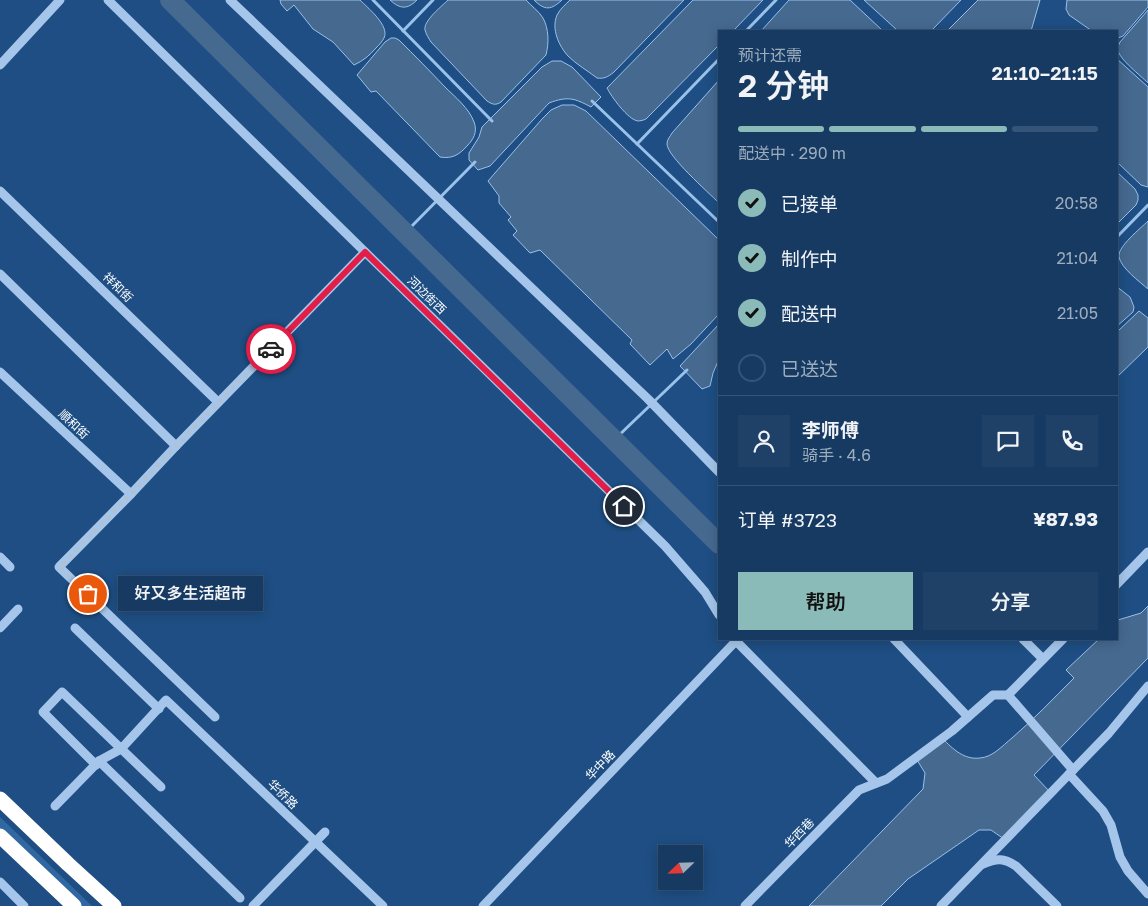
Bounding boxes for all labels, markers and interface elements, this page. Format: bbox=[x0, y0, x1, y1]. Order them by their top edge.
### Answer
text: 预计还需 bbox=[738, 45, 802, 65]
text: 21:10–21:15 bbox=[992, 61, 1098, 84]
text: 2 分钟 bbox=[738, 66, 829, 104]
text: 配送中 · 290 m bbox=[738, 143, 846, 163]
icon: check bbox=[738, 189, 766, 217]
text: 已接单 bbox=[781, 192, 838, 215]
text: 20:58 bbox=[1055, 193, 1098, 213]
icon: check bbox=[738, 244, 766, 272]
text: 制作中 bbox=[781, 247, 838, 270]
text: 21:04 bbox=[1056, 248, 1098, 268]
street label: 祥和街 bbox=[100, 269, 136, 305]
street label: 河边街西 bbox=[405, 273, 449, 317]
icon: check bbox=[738, 299, 766, 327]
text: 配送中 bbox=[781, 302, 838, 325]
text: 21:05 bbox=[1057, 303, 1098, 323]
courier bbox=[246, 324, 296, 374]
icon: car bbox=[257, 335, 285, 363]
text: 已送达 bbox=[781, 357, 838, 380]
street label: 順和街 bbox=[56, 406, 92, 442]
button: person bbox=[738, 415, 790, 467]
button: chat bbox=[982, 415, 1034, 467]
button: phone bbox=[1046, 415, 1098, 467]
text: 李师傅 bbox=[802, 418, 859, 441]
text: 骑手 · 4.6 bbox=[802, 445, 871, 465]
pin bbox=[603, 485, 645, 527]
icon: home bbox=[610, 492, 638, 520]
text: ¥87.93 bbox=[1033, 507, 1098, 530]
text: 订单 #3723 bbox=[738, 508, 837, 531]
button: 帮助 bbox=[738, 572, 913, 630]
button: 分享 bbox=[923, 572, 1098, 630]
pin bbox=[67, 573, 109, 615]
callout: 好又多生活超市 bbox=[118, 576, 263, 612]
icon: bag bbox=[74, 580, 102, 608]
text: 好又多生活超市 bbox=[134, 583, 247, 603]
street label: 华中路 bbox=[582, 747, 618, 783]
street label: 华侨路 bbox=[265, 776, 301, 812]
street label: 华西巷 bbox=[781, 815, 817, 851]
north arrow bbox=[658, 845, 702, 890]
map controls bbox=[658, 845, 703, 890]

